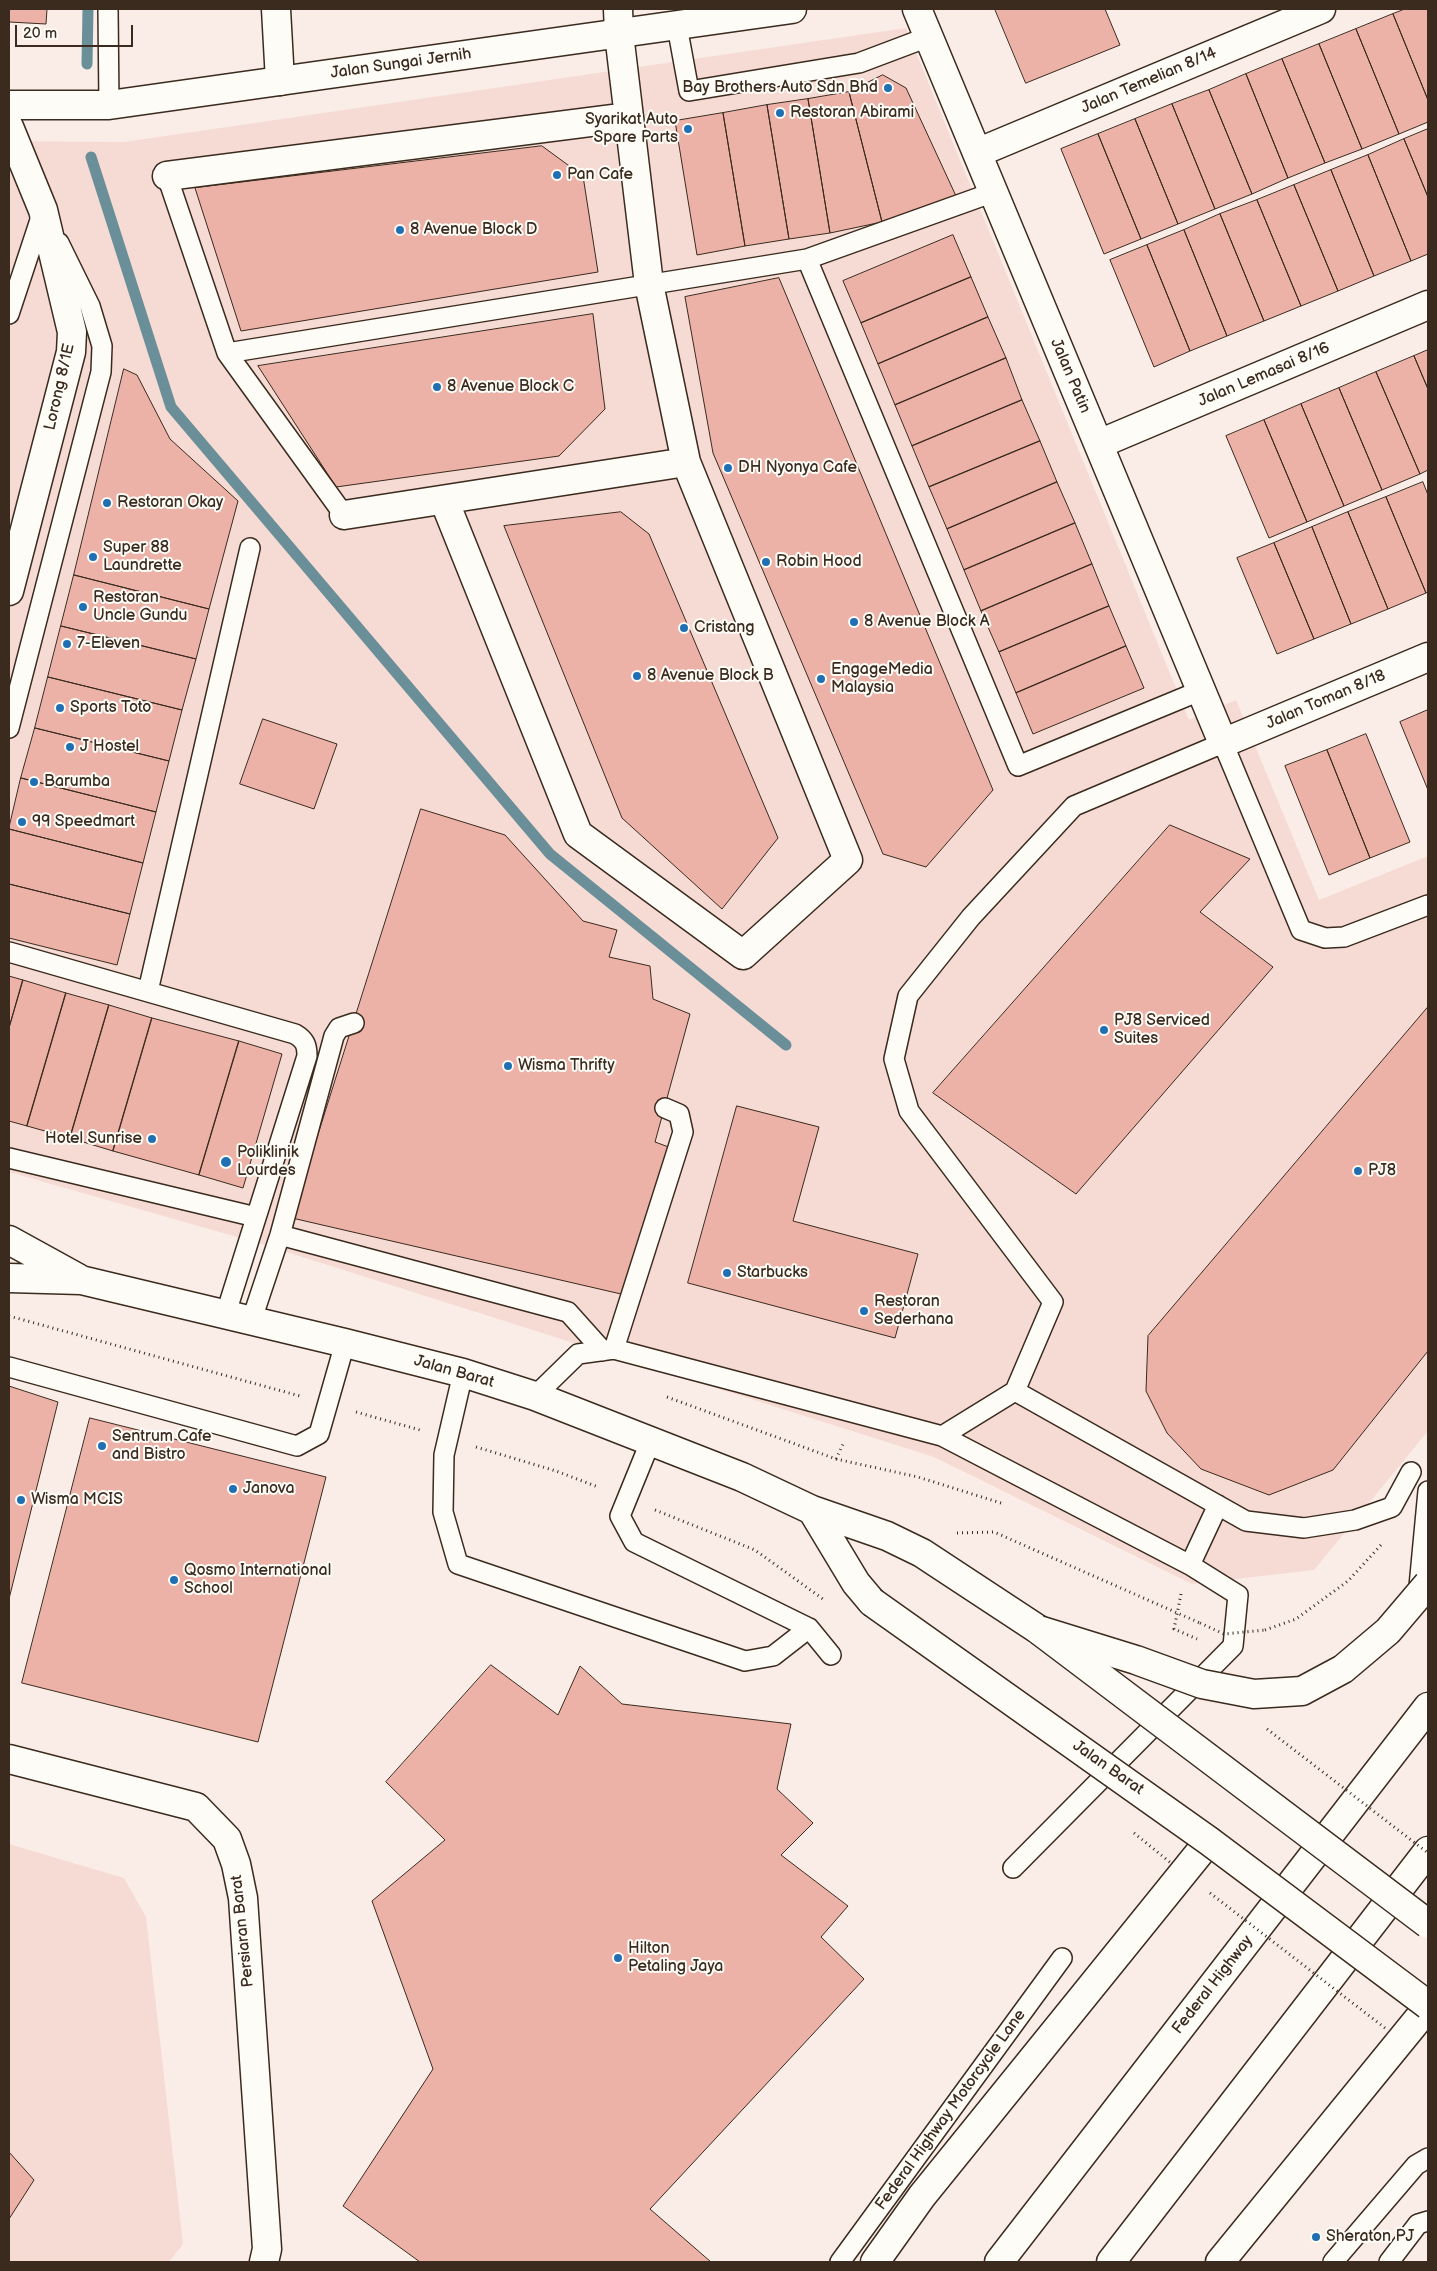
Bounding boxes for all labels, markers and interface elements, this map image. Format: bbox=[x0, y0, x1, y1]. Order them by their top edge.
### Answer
scale bar bbox=[18, 15, 135, 47]
text: 20 m bbox=[23, 24, 57, 43]
street label: Jalan Temelian 8/14 bbox=[1078, 44, 1220, 118]
street label: Jalan Sungai Jernih bbox=[329, 45, 473, 83]
place label: Bay Brothers Auto Sdn Bhd bbox=[682, 78, 878, 98]
marker: Bay Brothers Auto Sdn Bhd bbox=[882, 82, 894, 94]
place label: Restoran Abirami bbox=[790, 103, 914, 123]
marker: Restoran Abirami bbox=[774, 107, 786, 119]
place label: Syarikat Auto Spare Parts bbox=[585, 110, 678, 148]
marker: Syarikat Auto Spare Parts bbox=[682, 123, 694, 135]
place label: Pan Cafe bbox=[567, 165, 633, 185]
marker: Pan Cafe bbox=[551, 169, 563, 181]
place label: 8 Avenue Block D bbox=[410, 220, 538, 240]
marker: 8 Avenue Block D bbox=[394, 224, 406, 236]
street label: Jalan Patin bbox=[1046, 336, 1094, 416]
street label: Jalan Lemasai 8/16 bbox=[1195, 339, 1333, 411]
street label: Lorong 8/1E bbox=[41, 342, 79, 432]
place label: 8 Avenue Block C bbox=[447, 377, 574, 397]
marker: 8 Avenue Block C bbox=[431, 381, 443, 393]
place label: DH Nyonya Cafe bbox=[738, 458, 857, 478]
marker: DH Nyonya Cafe bbox=[722, 462, 734, 474]
place label: Restoran Okay bbox=[117, 493, 223, 513]
marker: Restoran Okay bbox=[101, 497, 113, 509]
place label: Super 88 Laundrette bbox=[103, 538, 182, 576]
marker: Super 88 Laundrette bbox=[87, 551, 99, 563]
place label: Robin Hood bbox=[776, 552, 862, 572]
marker: Robin Hood bbox=[760, 556, 772, 568]
place label: Restoran Uncle Gundu bbox=[93, 588, 188, 626]
marker: Restoran Uncle Gundu bbox=[77, 601, 89, 613]
place label: 8 Avenue Block A bbox=[864, 612, 990, 632]
marker: 8 Avenue Block A bbox=[848, 616, 860, 628]
place label: Cristang bbox=[694, 618, 755, 638]
marker: Cristang bbox=[678, 622, 690, 634]
place label: 7-Eleven bbox=[77, 634, 140, 654]
marker: 7-Eleven bbox=[61, 638, 73, 650]
place label: EngageMedia Malaysia bbox=[831, 660, 933, 698]
place label: 8 Avenue Block B bbox=[647, 666, 774, 686]
street label: Jalan Toman 8/18 bbox=[1263, 666, 1389, 734]
marker: 8 Avenue Block B bbox=[631, 670, 643, 682]
marker: EngageMedia Malaysia bbox=[815, 673, 827, 685]
place label: Sports Toto bbox=[70, 698, 151, 718]
marker: Sports Toto bbox=[54, 702, 66, 714]
place label: J Hostel bbox=[80, 737, 139, 757]
marker: J Hostel bbox=[64, 741, 76, 753]
place label: Barumba bbox=[44, 772, 110, 792]
marker: Barumba bbox=[28, 776, 40, 788]
place label: 99 Speedmart bbox=[32, 812, 135, 832]
marker: 99 Speedmart bbox=[16, 816, 28, 828]
place label: PJ8 Serviced Suites bbox=[1114, 1011, 1210, 1049]
marker: PJ8 Serviced Suites bbox=[1098, 1024, 1110, 1036]
place label: Wisma Thrifty bbox=[518, 1056, 615, 1076]
marker: Wisma Thrifty bbox=[502, 1060, 514, 1072]
place label: Hotel Sunrise bbox=[45, 1129, 142, 1149]
marker: Hotel Sunrise bbox=[146, 1133, 158, 1145]
place label: Poliklinik Lourdes bbox=[237, 1143, 299, 1181]
marker: Poliklinik Lourdes bbox=[219, 1155, 233, 1169]
place label: PJ8 bbox=[1368, 1161, 1396, 1181]
marker: PJ8 bbox=[1352, 1165, 1364, 1177]
place label: Starbucks bbox=[737, 1263, 808, 1283]
marker: Starbucks bbox=[721, 1267, 733, 1279]
place label: Restoran Sederhana bbox=[874, 1292, 954, 1330]
marker: Restoran Sederhana bbox=[858, 1305, 870, 1317]
street label: Jalan Barat bbox=[412, 1351, 496, 1393]
place label: Sentrum Cafe and Bistro bbox=[112, 1427, 212, 1465]
marker: Sentrum Cafe and Bistro bbox=[96, 1440, 108, 1452]
place label: Janova bbox=[243, 1479, 295, 1499]
marker: Janova bbox=[227, 1483, 239, 1495]
place label: Wisma MCIS bbox=[31, 1490, 123, 1510]
marker: Wisma MCIS bbox=[15, 1494, 27, 1506]
place label: Qosmo International School bbox=[184, 1561, 331, 1599]
marker: Qosmo International School bbox=[168, 1574, 180, 1586]
street label: Jalan Barat bbox=[1069, 1737, 1147, 1799]
street label: Persiaran Barat bbox=[228, 1874, 258, 1988]
street label: Federal Highway bbox=[1169, 1932, 1257, 2038]
place label: Hilton Petaling Jaya bbox=[628, 1939, 723, 1977]
marker: Hilton Petaling Jaya bbox=[612, 1952, 624, 1964]
street label: Federal Highway Motorcycle Lane bbox=[872, 2006, 1030, 2214]
place label: Sheraton PJ bbox=[1326, 2227, 1414, 2247]
marker: Sheraton PJ bbox=[1310, 2231, 1322, 2243]

